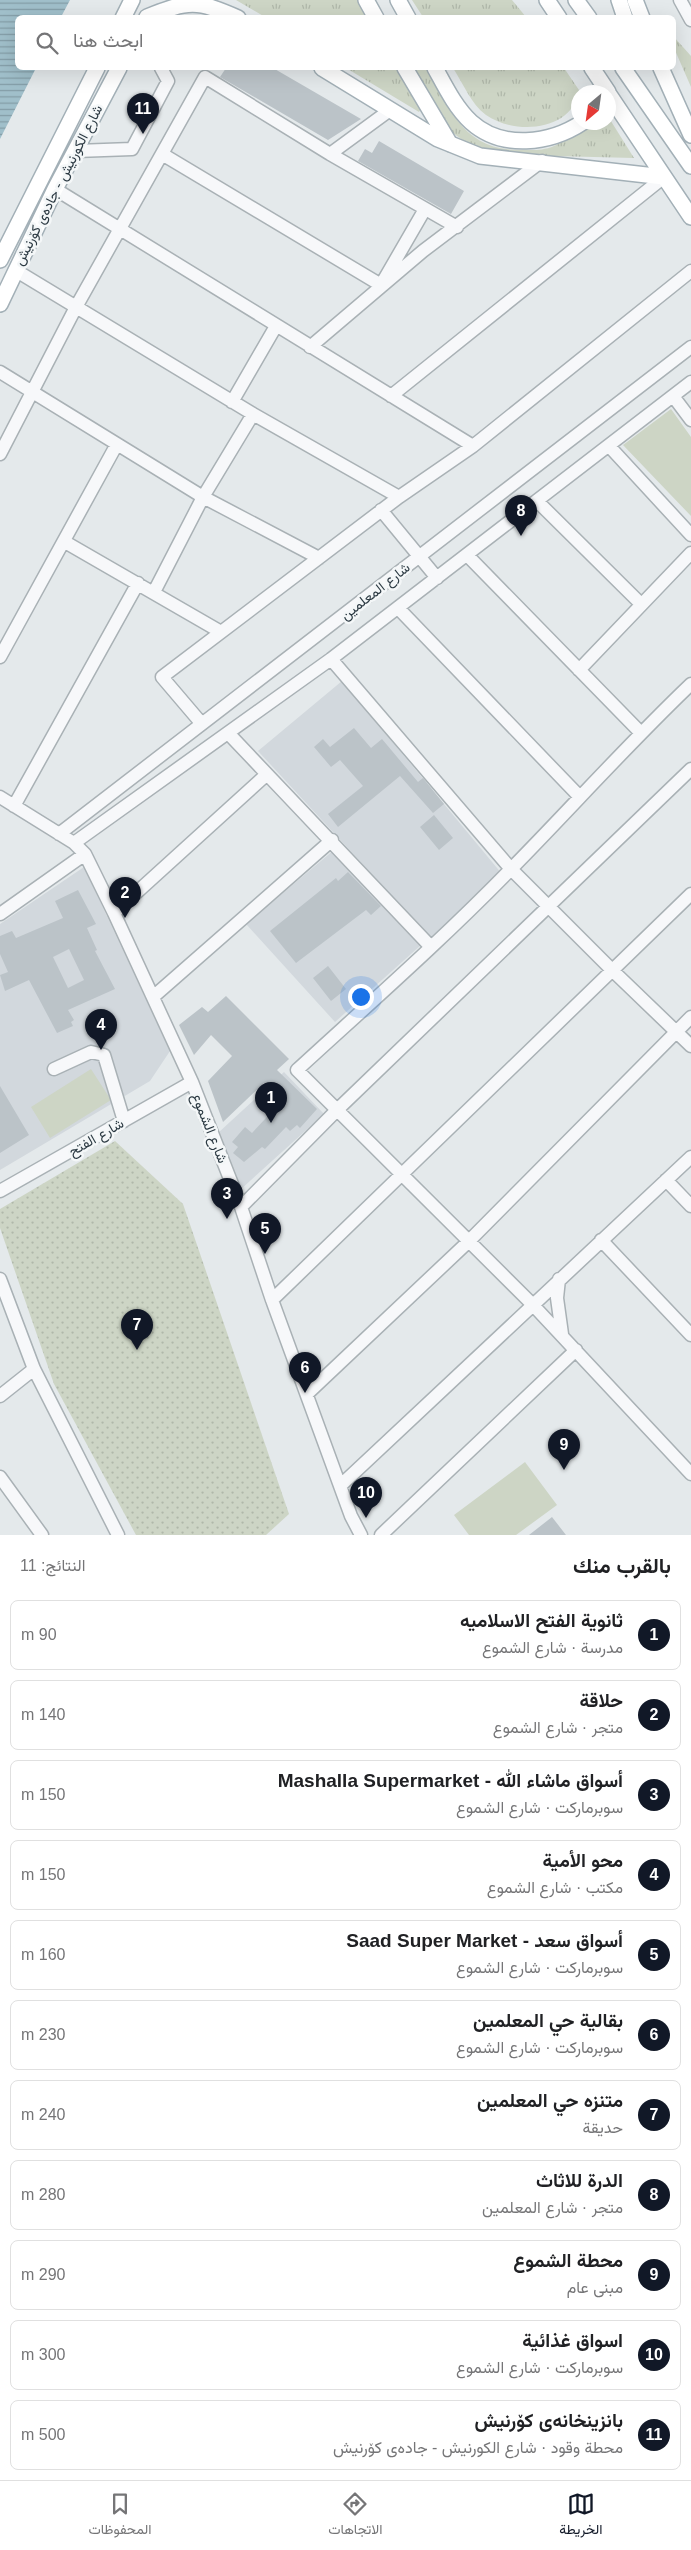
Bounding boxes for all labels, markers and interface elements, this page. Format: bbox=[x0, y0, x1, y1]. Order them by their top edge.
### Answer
search box bbox=[15, 15, 676, 70]
icon: search bbox=[33, 29, 61, 57]
text: ابحث هنا bbox=[73, 30, 143, 51]
north arrow bbox=[571, 85, 616, 130]
pin: 11 bbox=[127, 93, 159, 134]
street label: شارع الكورنيش - جادەی کۆرنیش bbox=[10, 102, 108, 269]
pin: 8 bbox=[505, 495, 537, 536]
street label: شارع المعلمين bbox=[337, 559, 415, 625]
pin: 2 bbox=[109, 877, 141, 918]
your location bbox=[348, 984, 374, 1010]
pin: 4 bbox=[85, 1009, 117, 1050]
pin: 1 bbox=[255, 1082, 287, 1123]
street label: شارع الشموع bbox=[186, 1091, 231, 1166]
street label: شارع الفتح bbox=[66, 1115, 128, 1162]
pin: 3 bbox=[211, 1178, 243, 1219]
pin: 5 bbox=[249, 1213, 281, 1254]
pin: 7 bbox=[121, 1309, 153, 1350]
pin: 6 bbox=[289, 1352, 321, 1393]
pin: 9 bbox=[548, 1429, 580, 1470]
pin: 10 bbox=[350, 1477, 382, 1518]
text: بالقرب منك bbox=[573, 1554, 671, 1577]
text: النتائج: 11 bbox=[20, 1557, 85, 1574]
text: ثانوية الفتح الاسلاميه bbox=[460, 1610, 623, 1631]
text: 90 m bbox=[21, 1626, 57, 1643]
text: 1 bbox=[650, 1626, 658, 1643]
text: مدرسة · شارع الشموع bbox=[482, 1639, 623, 1656]
text: حلاقة bbox=[579, 1690, 623, 1711]
text: 140 m bbox=[21, 1706, 65, 1723]
text: 2 bbox=[650, 1706, 658, 1723]
text: متجر · شارع الشموع bbox=[493, 1719, 623, 1736]
text: أسواق ماشاء الله - Mashalla Supermarket bbox=[278, 1770, 623, 1791]
text: 150 m bbox=[21, 1786, 65, 1803]
text: 3 bbox=[650, 1786, 658, 1803]
text: سوبرماركت · شارع الشموع bbox=[456, 1799, 623, 1816]
text: محو الأمية bbox=[542, 1850, 623, 1871]
text: 150 m bbox=[21, 1866, 65, 1883]
text: 4 bbox=[650, 1866, 658, 1883]
text: مكتب · شارع الشموع bbox=[487, 1879, 623, 1896]
text: أسواق سعد - Saad Super Market bbox=[346, 1930, 623, 1951]
text: 160 m bbox=[21, 1946, 65, 1963]
text: 5 bbox=[650, 1946, 658, 1963]
text: سوبرماركت · شارع الشموع bbox=[456, 1959, 623, 1976]
text: بقالية حي المعلمين bbox=[473, 2010, 623, 2031]
text: 230 m bbox=[21, 2026, 65, 2043]
text: 6 bbox=[650, 2026, 658, 2043]
text: سوبرماركت · شارع الشموع bbox=[456, 2039, 623, 2056]
text: متنزه حي المعلمين bbox=[477, 2090, 623, 2111]
text: 240 m bbox=[21, 2106, 65, 2123]
text: 7 bbox=[650, 2106, 658, 2123]
text: حديقة bbox=[583, 2119, 623, 2136]
text: الدرة للاثاث bbox=[536, 2170, 623, 2191]
text: 280 m bbox=[21, 2186, 65, 2203]
text: 8 bbox=[650, 2186, 658, 2203]
text: متجر · شارع المعلمين bbox=[482, 2199, 623, 2216]
text: محطة الشموع bbox=[513, 2250, 623, 2271]
text: 290 m bbox=[21, 2266, 65, 2283]
text: 9 bbox=[650, 2266, 658, 2283]
text: مبنى عام bbox=[567, 2279, 623, 2296]
text: اسواق غذائية bbox=[522, 2330, 623, 2351]
text: 300 m bbox=[21, 2346, 65, 2363]
text: 10 bbox=[645, 2346, 663, 2363]
text: سوبرماركت · شارع الشموع bbox=[456, 2359, 623, 2376]
text: بانزینخانەی کۆرنیش bbox=[474, 2410, 623, 2431]
text: 500 m bbox=[21, 2426, 65, 2443]
text: 11 bbox=[646, 2426, 662, 2443]
text: محطة وقود · شارع الكورنيش - جادەی کۆرنیش bbox=[333, 2439, 623, 2456]
tab: المحفوظات bbox=[88, 2490, 151, 2542]
tab: الاتجاهات bbox=[328, 2490, 383, 2542]
tab: الخريطة bbox=[559, 2490, 603, 2542]

